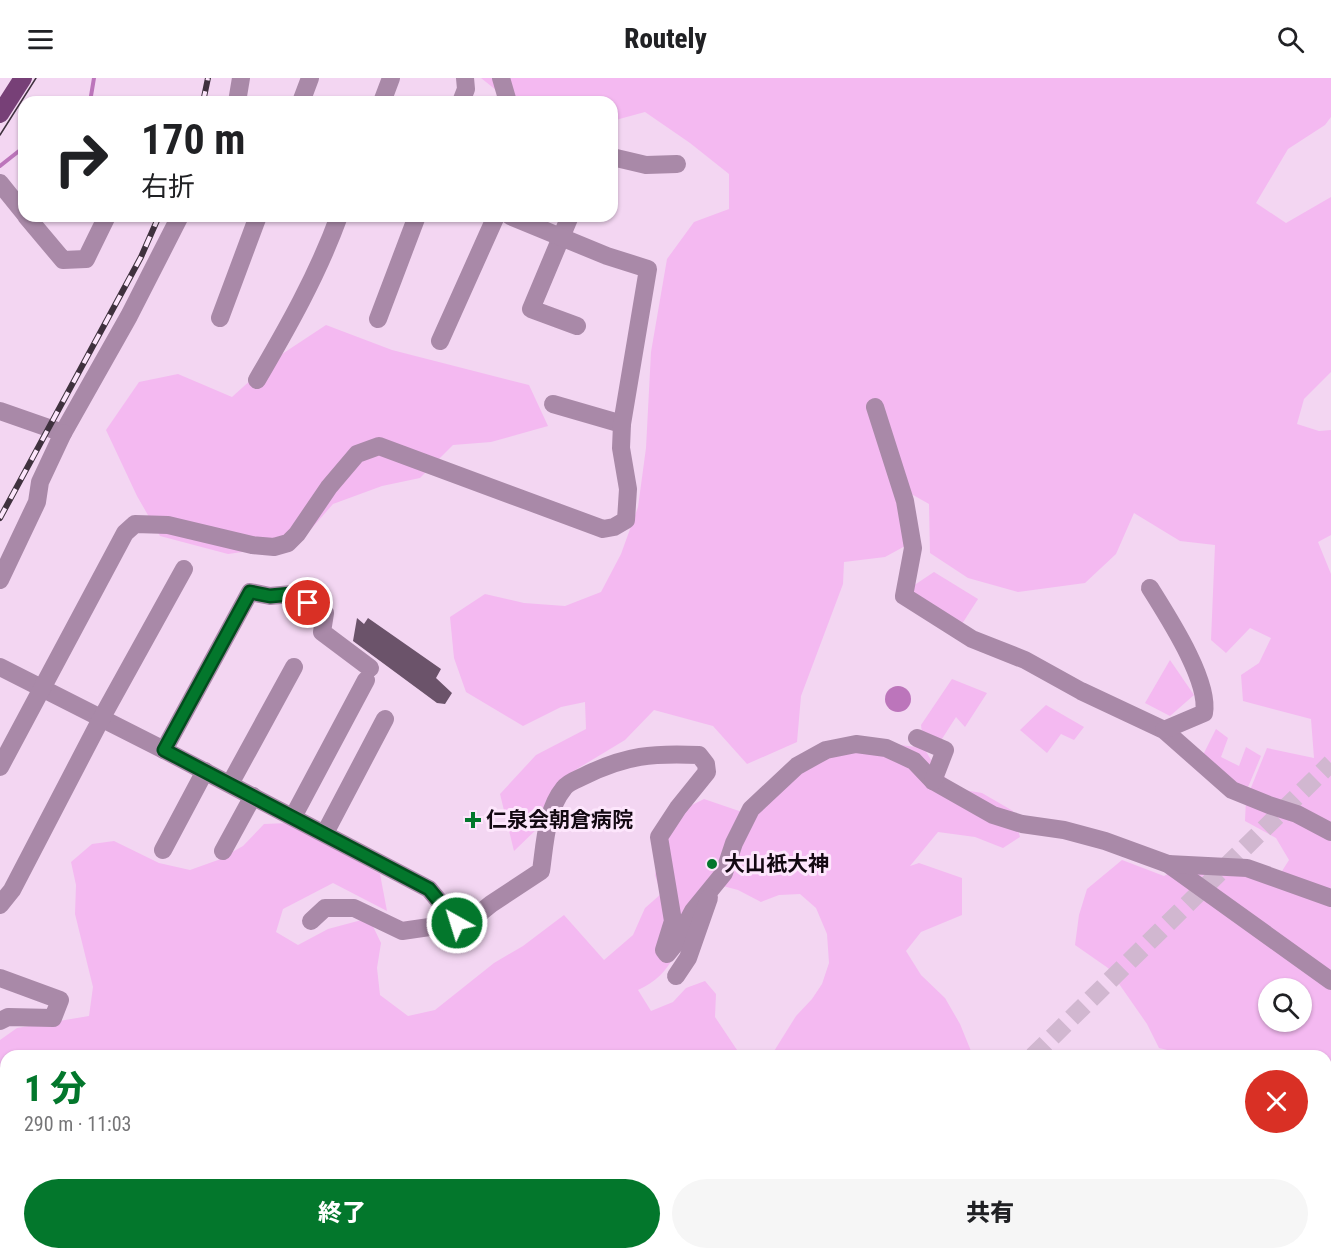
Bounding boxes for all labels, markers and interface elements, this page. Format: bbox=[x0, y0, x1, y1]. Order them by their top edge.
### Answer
icon: menu bbox=[24, 23, 57, 56]
text: Routely bbox=[624, 23, 707, 55]
icon: search bbox=[1274, 23, 1307, 56]
text: 170 m bbox=[141, 115, 246, 164]
icon: right bbox=[42, 120, 120, 198]
text: 右折 bbox=[141, 171, 195, 203]
pin bbox=[282, 577, 333, 628]
icon: arrive bbox=[291, 586, 324, 619]
place label: 仁泉会朝倉病院 bbox=[486, 808, 633, 832]
marker: 仁泉会朝倉病院 bbox=[464, 811, 482, 829]
place label: 大山衹大神 bbox=[724, 852, 829, 876]
marker: 大山衹大神 bbox=[705, 857, 719, 871]
position arrow bbox=[425, 891, 489, 955]
map controls bbox=[1258, 978, 1312, 1032]
button: search bbox=[1258, 978, 1312, 1032]
text: 1 分 bbox=[24, 1068, 87, 1110]
button: close bbox=[1245, 1070, 1308, 1133]
text: 290 m · 11:03 bbox=[24, 1112, 131, 1136]
button: 終了 bbox=[24, 1179, 660, 1248]
button: 共有 bbox=[672, 1179, 1308, 1248]

